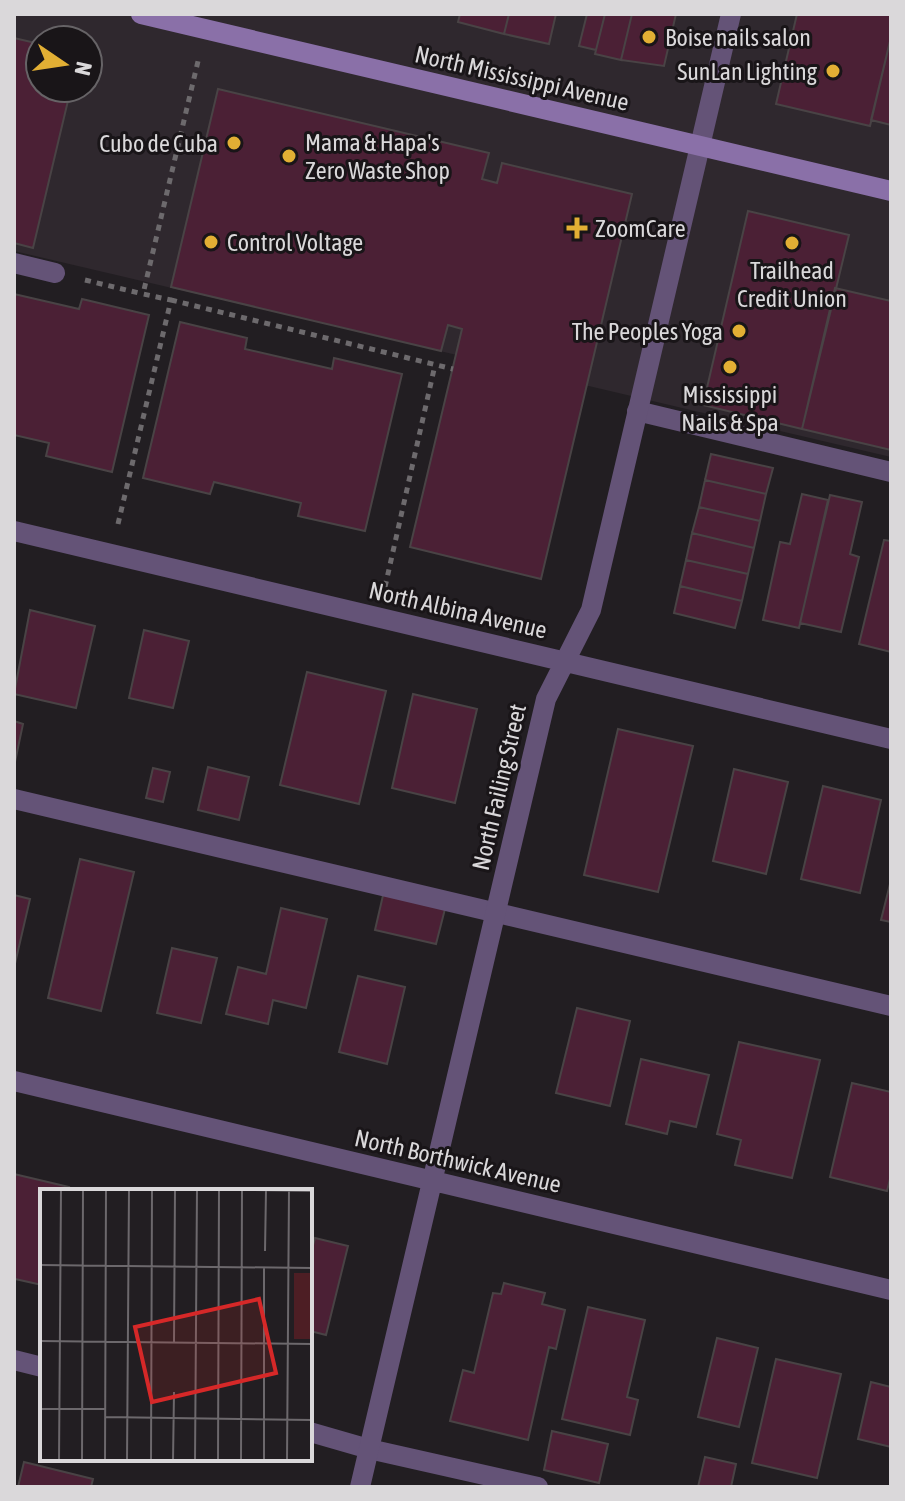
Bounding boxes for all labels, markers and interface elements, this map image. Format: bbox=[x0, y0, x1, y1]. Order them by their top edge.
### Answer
north arrow bbox=[24, 24, 104, 104]
place label: Boise nails salon bbox=[665, 24, 811, 51]
marker: Boise nails salon bbox=[640, 28, 658, 46]
street label: North Mississippi Avenue bbox=[412, 40, 632, 116]
place label: SunLan Lighting bbox=[677, 58, 818, 85]
text: N bbox=[69, 59, 98, 78]
marker: SunLan Lighting bbox=[824, 62, 842, 80]
place label: Mama & Hapa's Zero Waste Shop bbox=[305, 129, 450, 184]
place label: Cubo de Cuba bbox=[99, 130, 218, 157]
marker: Cubo de Cuba bbox=[225, 134, 243, 152]
marker: Mama & Hapa's Zero Waste Shop bbox=[280, 147, 298, 165]
place label: ZoomCare bbox=[595, 215, 686, 242]
marker: ZoomCare bbox=[566, 217, 588, 239]
place label: Control Voltage bbox=[227, 229, 363, 256]
marker: Control Voltage bbox=[202, 233, 220, 251]
marker: Trailhead Credit Union bbox=[783, 234, 801, 252]
place label: Trailhead Credit Union bbox=[737, 257, 847, 312]
place label: The Peoples Yoga bbox=[572, 318, 723, 345]
marker: The Peoples Yoga bbox=[730, 322, 748, 340]
marker: Mississippi Nails & Spa bbox=[721, 358, 739, 376]
place label: Mississippi Nails & Spa bbox=[681, 381, 779, 436]
street label: North Albina Avenue bbox=[366, 576, 550, 644]
street label: North Failing Street bbox=[467, 701, 531, 873]
street label: North Borthwick Avenue bbox=[352, 1124, 564, 1198]
inset map bbox=[40, 1189, 312, 1461]

